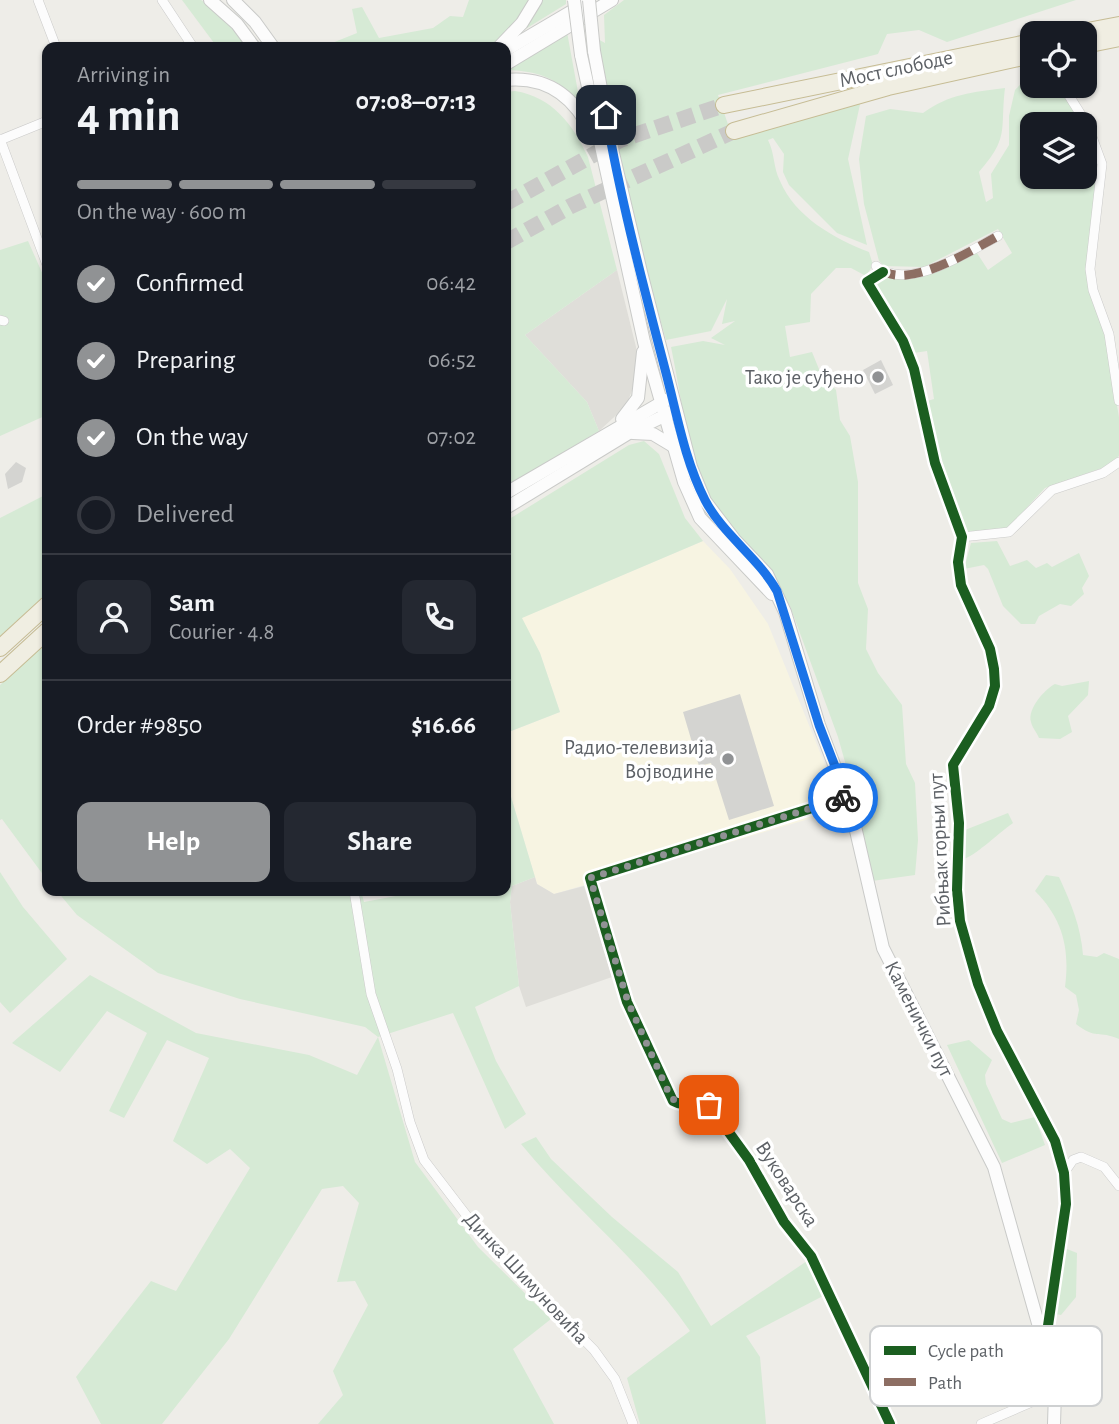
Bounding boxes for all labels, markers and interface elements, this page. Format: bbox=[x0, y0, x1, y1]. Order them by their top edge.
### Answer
map controls bbox=[1020, 21, 1097, 189]
button: locate bbox=[1020, 21, 1097, 98]
street label: Мост слободе bbox=[837, 47, 955, 91]
text: Arriving in bbox=[77, 64, 170, 87]
pin bbox=[576, 85, 636, 145]
text: 07:08–07:13 bbox=[356, 88, 476, 114]
text: 4 min bbox=[77, 93, 181, 139]
icon: home bbox=[587, 96, 625, 134]
button: layers bbox=[1020, 112, 1097, 189]
text: On the way · 600 m bbox=[77, 201, 246, 224]
icon: check bbox=[77, 265, 115, 303]
text: Confirmed bbox=[136, 270, 244, 296]
text: 06:42 bbox=[426, 272, 476, 295]
icon: check bbox=[77, 342, 115, 380]
text: Preparing bbox=[136, 347, 235, 373]
text: 06:52 bbox=[428, 349, 476, 372]
place label: Тако је суђено bbox=[745, 367, 864, 388]
marker: Тако је суђено bbox=[870, 369, 886, 385]
icon: check bbox=[77, 419, 115, 457]
text: On the way bbox=[136, 424, 248, 450]
text: 07:02 bbox=[426, 426, 476, 449]
text: Delivered bbox=[136, 501, 234, 527]
button: person bbox=[77, 580, 151, 654]
button: phone bbox=[402, 580, 476, 654]
text: Sam bbox=[169, 590, 215, 616]
text: Courier · 4.8 bbox=[169, 621, 274, 644]
text: Order #9850 bbox=[77, 712, 203, 738]
text: $16.66 bbox=[411, 712, 476, 738]
place label: Радио-телевизија Војводине bbox=[564, 737, 714, 782]
marker: Радио-телевизија Војводине bbox=[720, 751, 736, 767]
courier bbox=[808, 763, 878, 833]
street label: Рибњак горњи пут bbox=[925, 772, 955, 927]
icon: bike bbox=[824, 779, 862, 817]
button: Help bbox=[77, 802, 270, 882]
button: Share bbox=[284, 802, 476, 882]
street label: Каменички пут bbox=[881, 958, 957, 1081]
pin bbox=[679, 1075, 739, 1135]
icon: bag bbox=[690, 1086, 728, 1124]
street label: Вуковарска bbox=[752, 1138, 822, 1231]
street label: Динка Шимуновића bbox=[460, 1208, 593, 1348]
legend bbox=[870, 1326, 1102, 1406]
text: Cycle path bbox=[928, 1342, 1004, 1361]
text: Path bbox=[928, 1374, 962, 1393]

